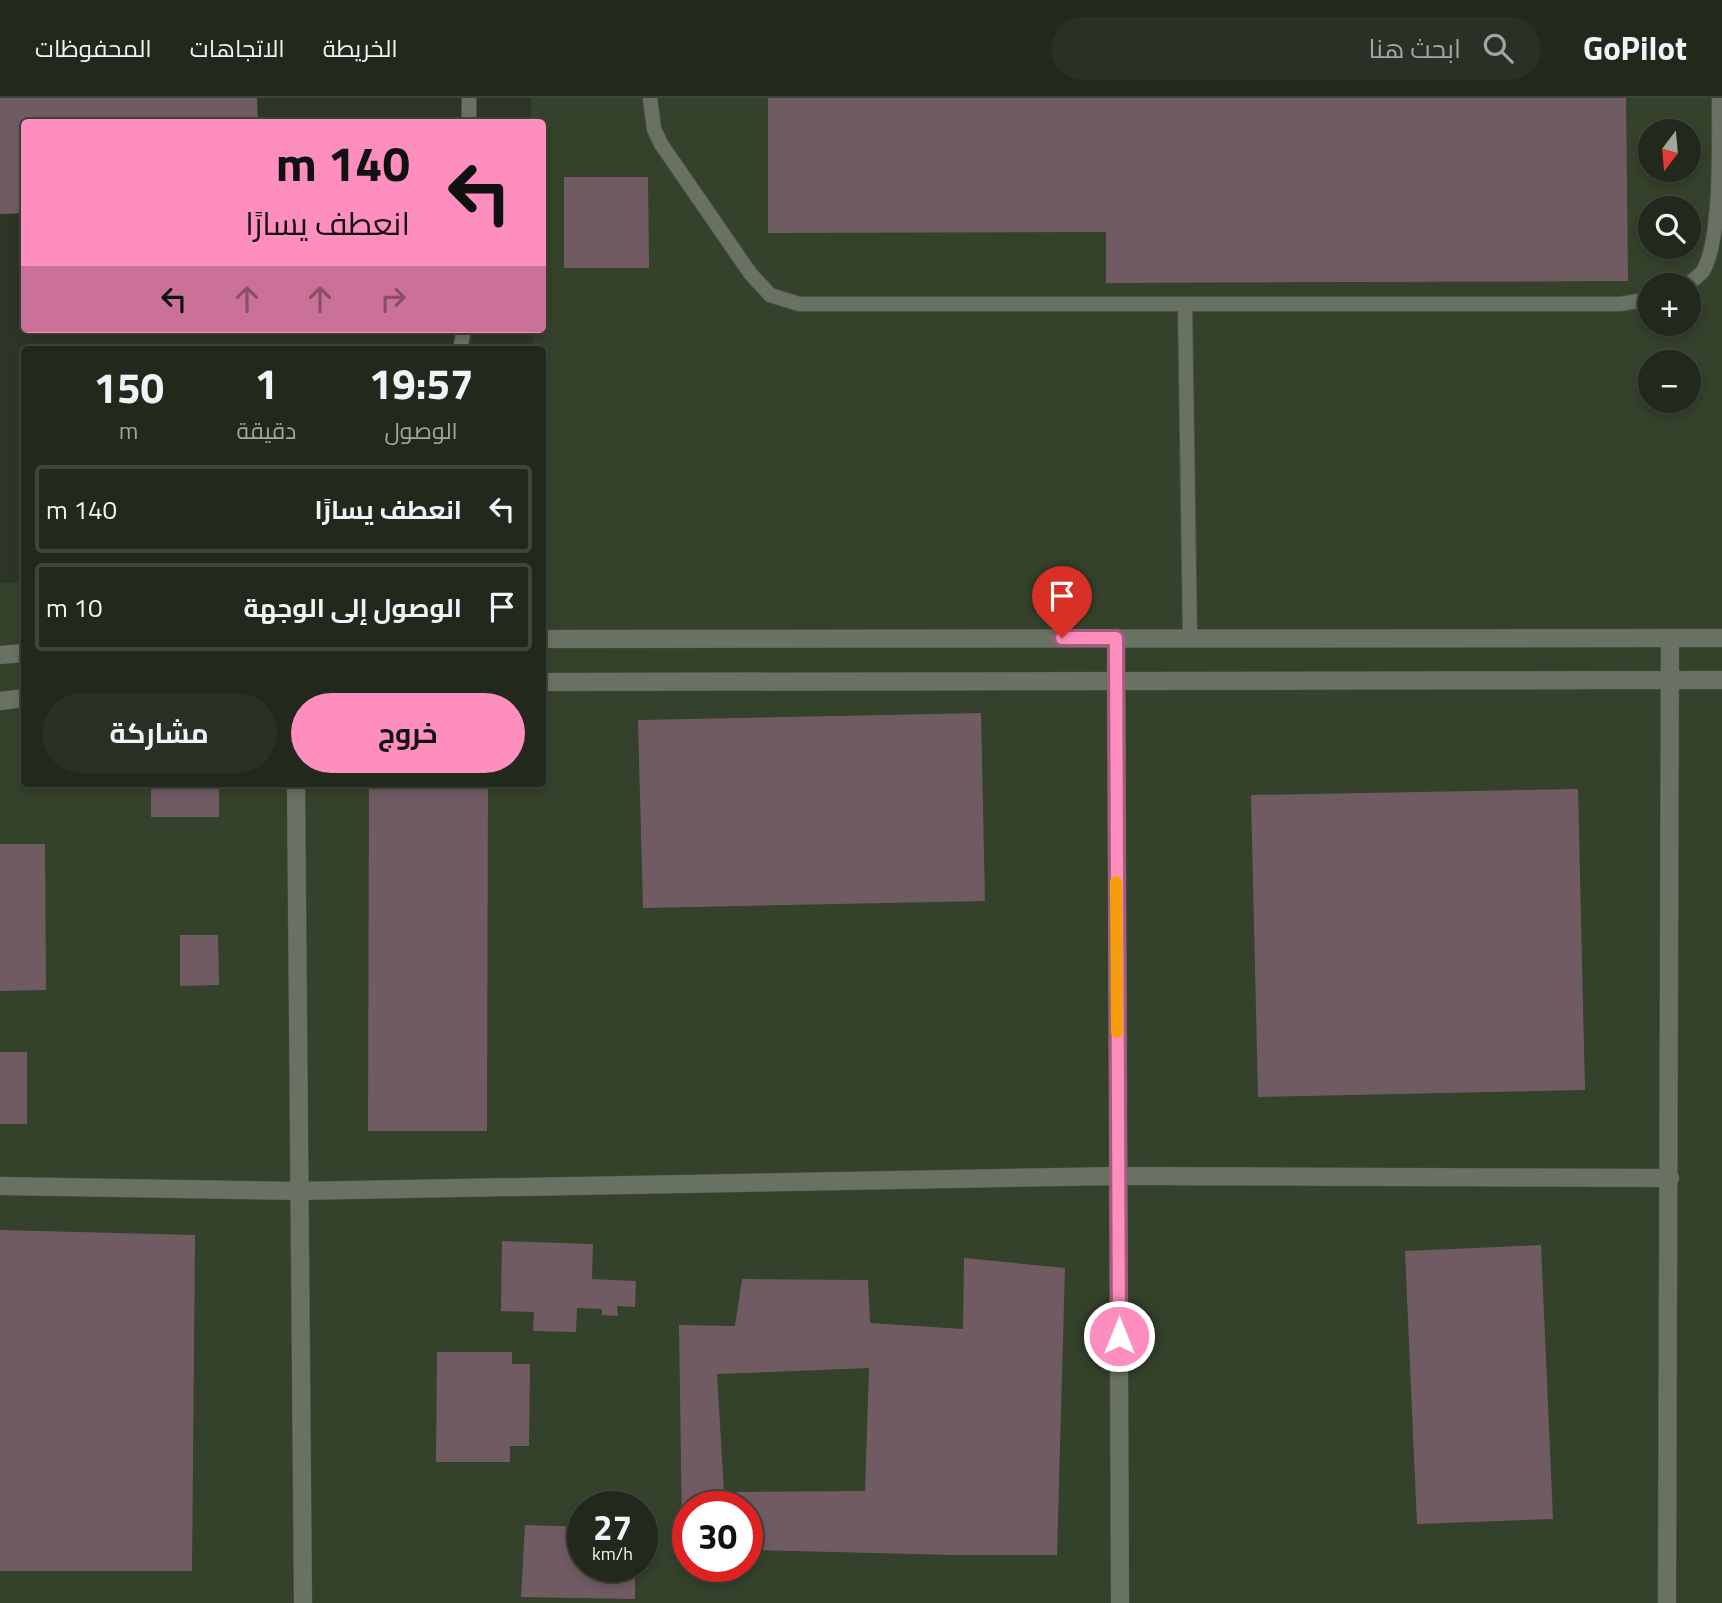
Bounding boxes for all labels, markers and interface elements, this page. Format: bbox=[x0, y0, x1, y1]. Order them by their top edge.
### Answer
search box bbox=[1051, 17, 1541, 80]
text: GoPilot bbox=[1583, 23, 1687, 73]
text: ابحث هنا bbox=[1368, 29, 1461, 68]
icon: search bbox=[1479, 29, 1517, 67]
text: المحفوظات bbox=[35, 30, 152, 66]
text: الاتجاهات bbox=[190, 30, 285, 66]
text: الخريطة bbox=[323, 30, 398, 66]
north arrow bbox=[1638, 119, 1701, 182]
map controls bbox=[1638, 119, 1701, 413]
text: 140 m bbox=[276, 125, 410, 200]
icon: left bbox=[434, 147, 525, 238]
button: search bbox=[1638, 196, 1701, 259]
text: انعطف يسارًا bbox=[245, 199, 410, 247]
button: + bbox=[1638, 273, 1701, 336]
icon: left bbox=[155, 280, 193, 318]
icon: ahead bbox=[228, 280, 266, 318]
icon: ahead bbox=[301, 280, 339, 318]
icon: right bbox=[374, 280, 412, 318]
button: − bbox=[1638, 350, 1701, 413]
text: 1 bbox=[255, 351, 278, 415]
text: 19:57 bbox=[369, 351, 474, 415]
text: 150 bbox=[93, 355, 164, 419]
text: m bbox=[119, 413, 138, 448]
text: دقيقة bbox=[236, 413, 296, 448]
text: الوصول bbox=[385, 413, 458, 448]
text: 140 m bbox=[46, 490, 117, 529]
text: انعطف يسارًا bbox=[314, 490, 462, 529]
icon: left bbox=[483, 490, 521, 528]
pin bbox=[1032, 566, 1092, 638]
icon: arrive bbox=[1043, 577, 1081, 615]
text: 10 m bbox=[46, 588, 103, 627]
text: الوصول إلى الوجهة bbox=[243, 588, 462, 627]
icon: arrive bbox=[483, 588, 521, 626]
button: مشاركة bbox=[42, 693, 277, 773]
button: خروج bbox=[291, 693, 525, 773]
position arrow bbox=[1082, 1299, 1156, 1373]
speed limit sign: 30 bbox=[672, 1491, 763, 1582]
text: 27 bbox=[593, 1500, 632, 1554]
text: km/h bbox=[592, 1540, 633, 1567]

